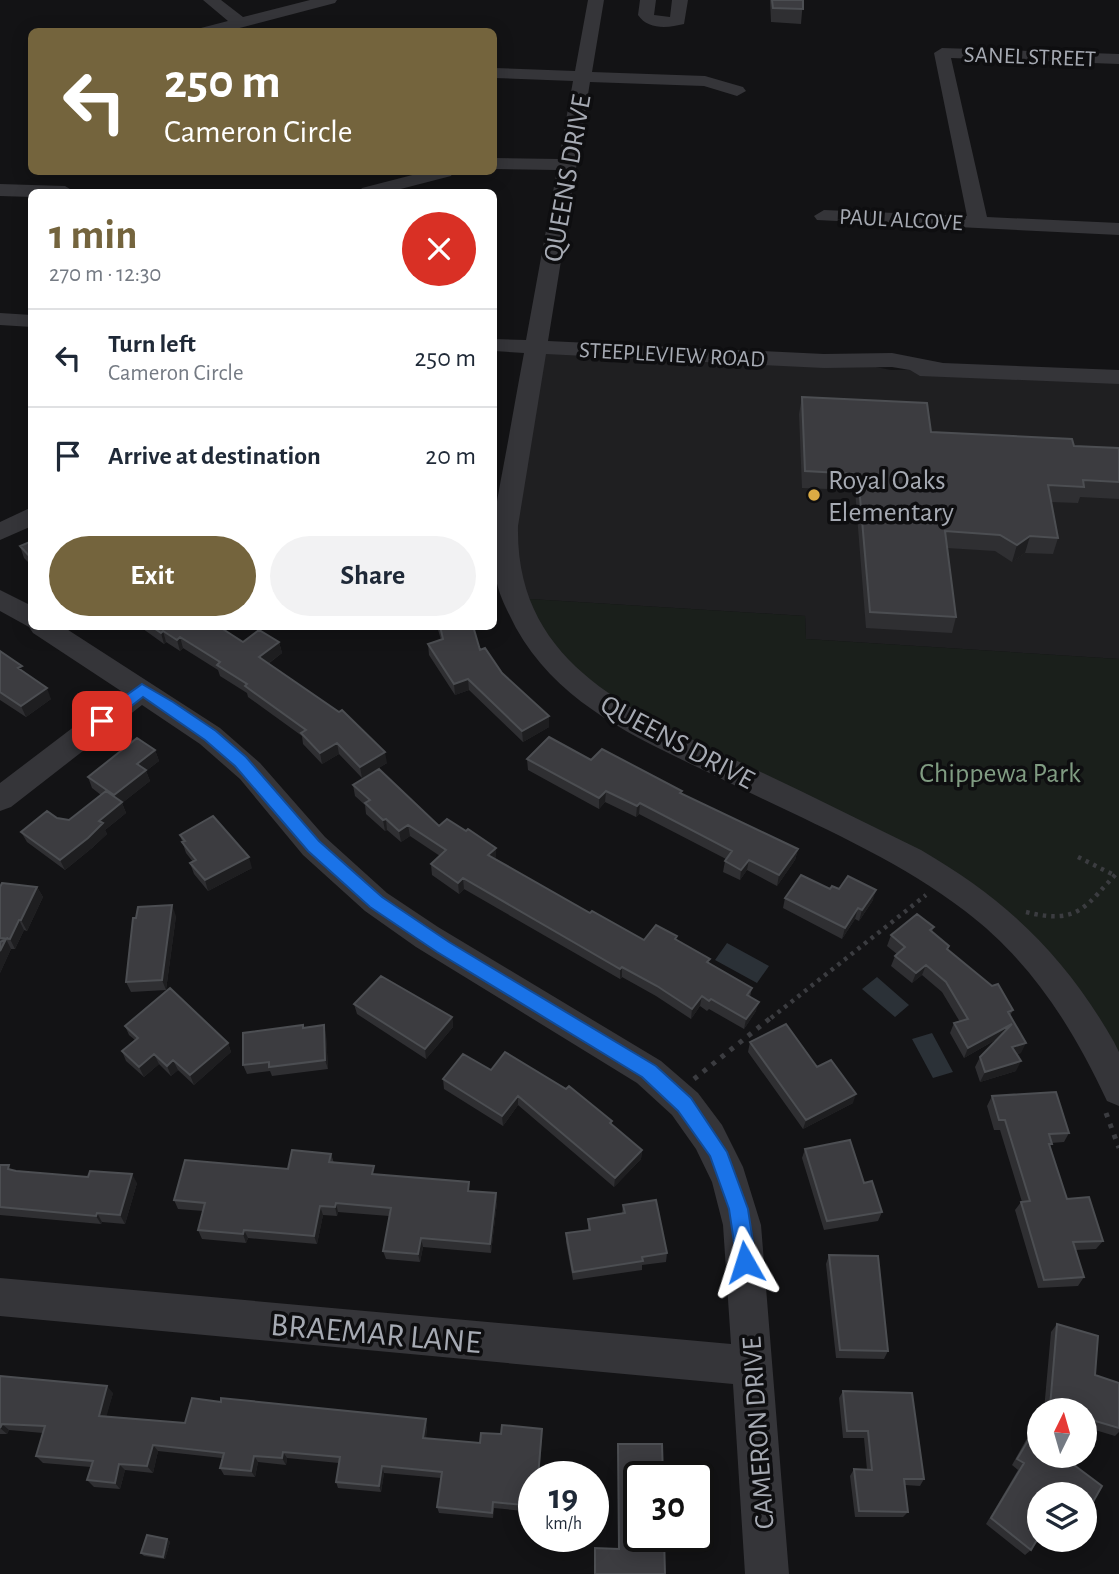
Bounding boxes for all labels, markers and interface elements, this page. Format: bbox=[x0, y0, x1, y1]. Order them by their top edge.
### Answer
street label: SANEL STREET bbox=[963, 44, 1096, 71]
icon: left bbox=[49, 56, 140, 147]
text: 250 m bbox=[164, 58, 281, 107]
street label: QUEENS DRIVE bbox=[539, 93, 596, 264]
text: Cameron Circle bbox=[164, 116, 353, 148]
street label: PAUL ALCOVE bbox=[839, 206, 963, 235]
button: close bbox=[402, 212, 476, 286]
text: 1 min bbox=[49, 214, 138, 256]
text: 270 m · 12:30 bbox=[49, 263, 162, 286]
text: Turn left bbox=[108, 331, 196, 357]
icon: left bbox=[49, 339, 87, 377]
street label: STEEPLEVIEW ROAD bbox=[578, 339, 765, 372]
text: 250 m bbox=[414, 345, 476, 371]
text: Cameron Circle bbox=[108, 362, 244, 385]
icon: arrive bbox=[49, 437, 87, 475]
text: Arrive at destination bbox=[108, 443, 321, 469]
text: 20 m bbox=[425, 443, 476, 469]
place label: Royal Oaks Elementary bbox=[828, 467, 954, 527]
marker: Royal Oaks Elementary bbox=[806, 487, 822, 503]
button: Exit bbox=[49, 536, 256, 616]
button: Share bbox=[270, 536, 476, 616]
pin bbox=[72, 691, 132, 751]
street label: QUEENS DRIVE bbox=[596, 691, 758, 795]
icon: arrive bbox=[83, 702, 121, 740]
park label: Chippewa Park bbox=[919, 760, 1081, 788]
position arrow bbox=[708, 1225, 782, 1299]
street label: BRAEMAR LANE bbox=[269, 1309, 482, 1360]
street label: CAMERON DRIVE bbox=[738, 1336, 780, 1530]
north arrow bbox=[1027, 1398, 1097, 1468]
map controls bbox=[1027, 1398, 1097, 1552]
speed limit sign: 30 bbox=[623, 1461, 714, 1552]
text: 19 bbox=[549, 1480, 578, 1515]
button: layers bbox=[1027, 1482, 1097, 1552]
text: km/h bbox=[545, 1515, 582, 1533]

